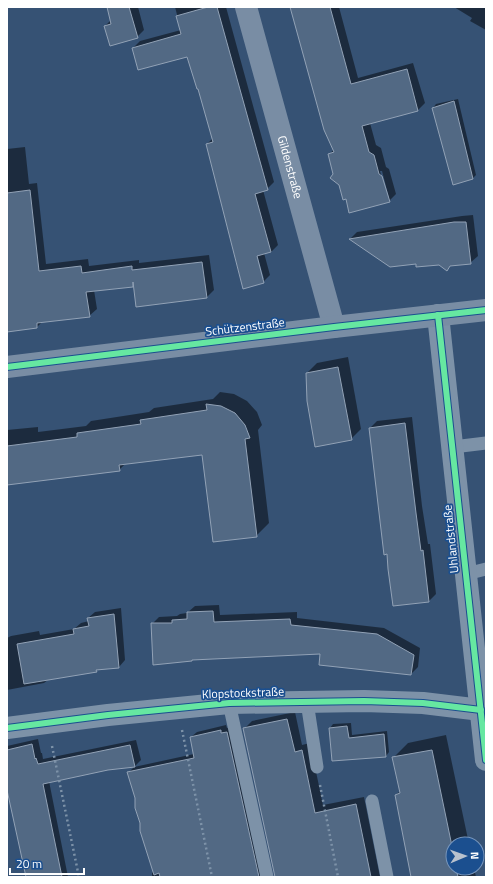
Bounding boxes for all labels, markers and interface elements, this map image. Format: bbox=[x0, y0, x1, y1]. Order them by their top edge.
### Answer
street label: Gildenstraße bbox=[273, 133, 308, 201]
street label: Schützenstraße bbox=[204, 312, 286, 341]
street label: Uhlandstraße bbox=[437, 504, 464, 574]
street label: Klopstockstraße bbox=[202, 682, 284, 703]
north arrow bbox=[445, 836, 485, 876]
scale bar bbox=[10, 850, 84, 876]
text: N bbox=[467, 852, 483, 860]
text: 20 m bbox=[16, 854, 42, 873]

